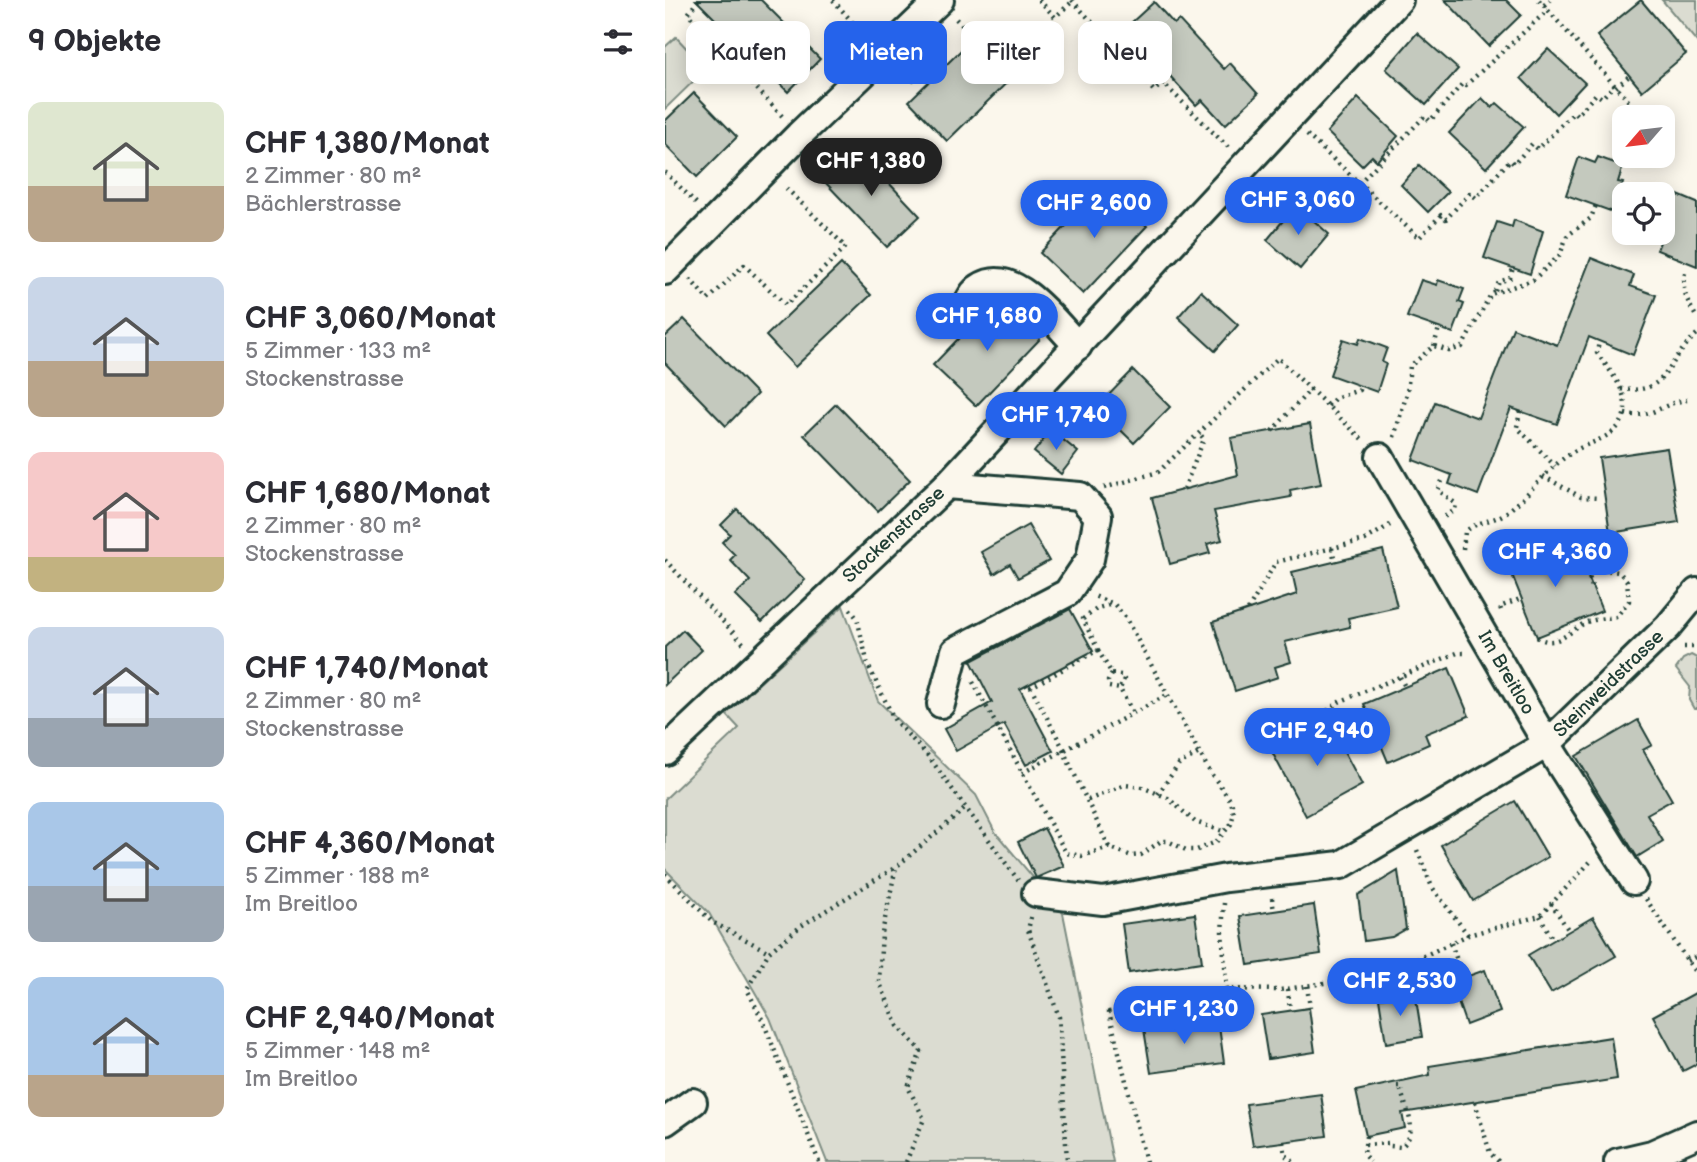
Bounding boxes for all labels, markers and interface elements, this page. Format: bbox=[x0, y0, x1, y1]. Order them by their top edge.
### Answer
chip: Kaufen bbox=[686, 21, 810, 84]
chip: Mieten bbox=[824, 21, 947, 84]
chip: Filter bbox=[961, 21, 1064, 84]
chip: Neu bbox=[1078, 21, 1172, 84]
icon: filters bbox=[599, 23, 637, 61]
text: 9 Objekte bbox=[28, 24, 161, 60]
north arrow bbox=[1612, 105, 1675, 168]
map controls bbox=[1612, 105, 1675, 245]
text: CHF 1,380/Monat bbox=[245, 126, 490, 162]
icon: home bbox=[84, 130, 168, 214]
pin: CHF 1,380 bbox=[791, 138, 951, 198]
text: CHF 1,380 bbox=[816, 147, 926, 175]
text: 2 Zimmer · 80 m² bbox=[245, 162, 421, 190]
pin: CHF 3,060 bbox=[1218, 177, 1378, 237]
pin: CHF 2,600 bbox=[1014, 180, 1174, 240]
button: locate bbox=[1612, 182, 1675, 245]
text: CHF 3,060 bbox=[1241, 186, 1355, 214]
text: CHF 2,600 bbox=[1037, 189, 1151, 217]
text: Bächlerstrasse bbox=[245, 190, 401, 218]
pin: CHF 1,680 bbox=[907, 294, 1067, 353]
text: CHF 3,060/Monat bbox=[245, 301, 496, 337]
text: CHF 1,680 bbox=[932, 302, 1042, 330]
icon: home bbox=[84, 305, 168, 389]
text: 5 Zimmer · 133 m² bbox=[245, 337, 431, 365]
text: Stockenstrasse bbox=[245, 365, 404, 393]
pin: CHF 1,740 bbox=[976, 392, 1136, 452]
text: CHF 1,740 bbox=[1002, 401, 1110, 429]
text: CHF 1,680/Monat bbox=[245, 476, 490, 512]
icon: home bbox=[84, 480, 168, 564]
street label: Stockenstrasse bbox=[838, 482, 950, 588]
text: 2 Zimmer · 80 m² bbox=[245, 512, 421, 540]
pin: CHF 4,360 bbox=[1475, 530, 1635, 589]
text: CHF 4,360 bbox=[1498, 538, 1612, 566]
text: Stockenstrasse bbox=[245, 540, 404, 568]
street label: Steinweidstrasse bbox=[1549, 625, 1669, 743]
street label: Im Breitloo bbox=[1473, 627, 1539, 719]
text: CHF 1,740/Monat bbox=[245, 651, 488, 687]
icon: home bbox=[84, 655, 168, 739]
text: 2 Zimmer · 80 m² bbox=[245, 687, 421, 715]
pin: CHF 2,940 bbox=[1237, 708, 1397, 768]
text: Stockenstrasse bbox=[245, 715, 404, 743]
text: CHF 2,940 bbox=[1260, 717, 1374, 745]
text: CHF 4,360/Monat bbox=[245, 826, 495, 862]
icon: home bbox=[84, 830, 168, 914]
text: 5 Zimmer · 188 m² bbox=[245, 862, 430, 890]
text: Im Breitloo bbox=[245, 890, 358, 918]
pin: CHF 2,530 bbox=[1320, 958, 1480, 1018]
text: CHF 2,530 bbox=[1343, 967, 1457, 995]
pin: CHF 1,230 bbox=[1104, 986, 1264, 1046]
text: CHF 1,230 bbox=[1129, 995, 1239, 1023]
text: CHF 2,940/Monat bbox=[245, 1001, 495, 1037]
icon: home bbox=[84, 1005, 168, 1089]
text: 5 Zimmer · 148 m² bbox=[245, 1037, 430, 1065]
text: Im Breitloo bbox=[245, 1065, 358, 1093]

